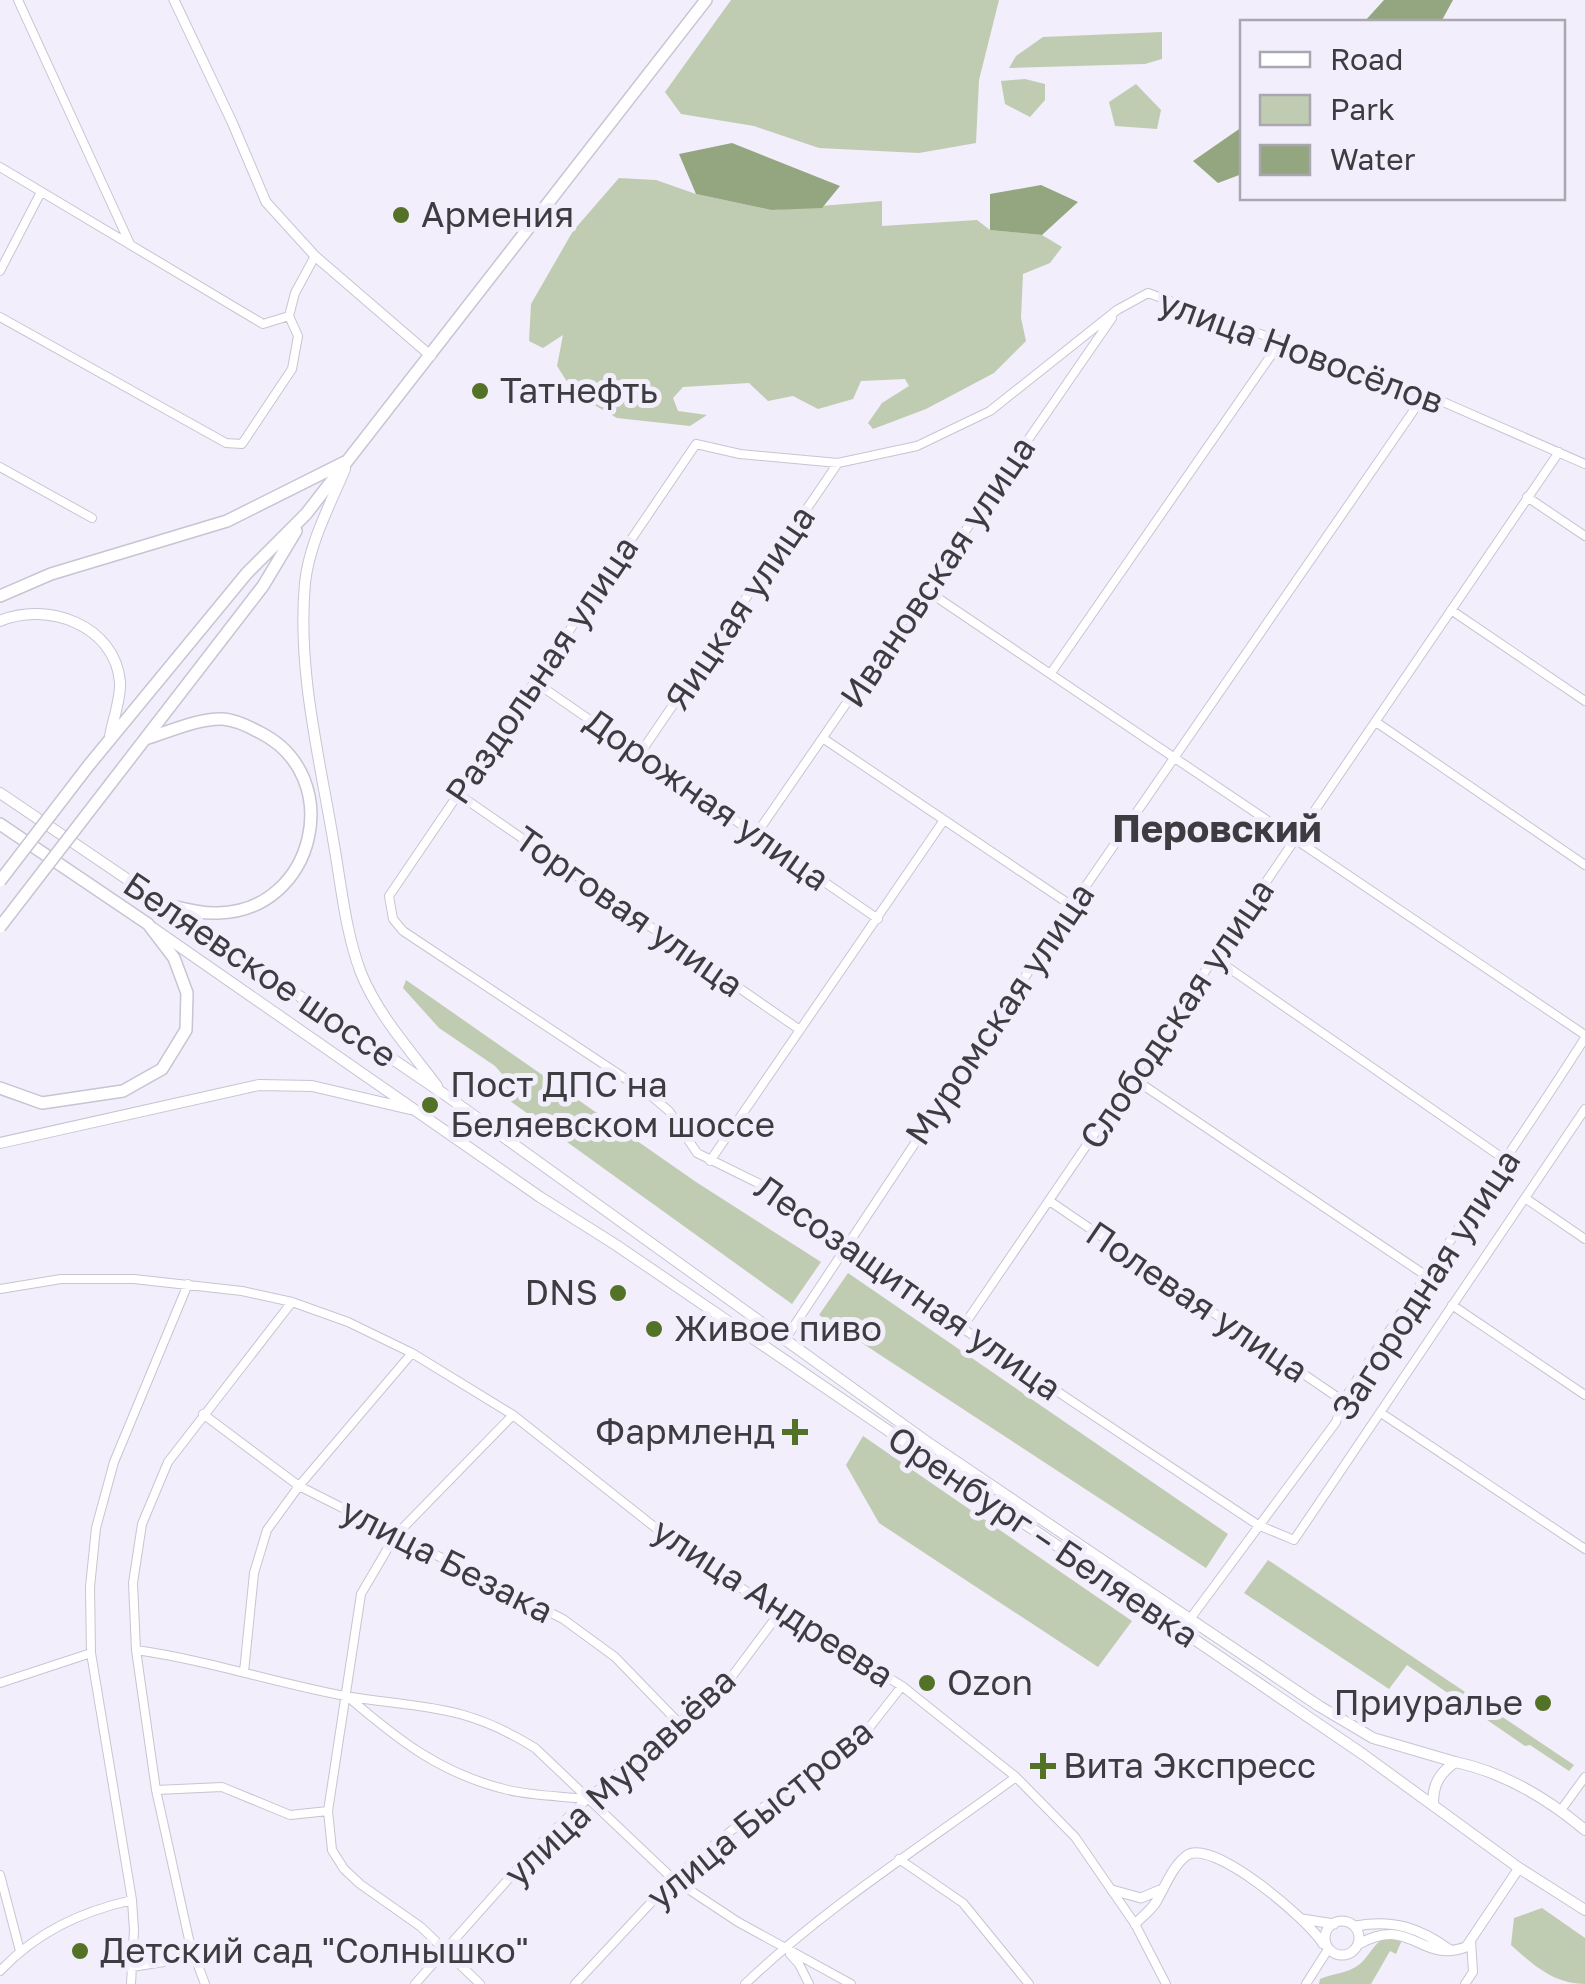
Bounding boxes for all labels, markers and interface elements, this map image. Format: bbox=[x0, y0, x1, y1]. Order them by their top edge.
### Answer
legend bbox=[1240, 20, 1565, 200]
text: Road bbox=[1330, 41, 1404, 77]
text: Park bbox=[1330, 91, 1395, 127]
text: Water bbox=[1330, 141, 1416, 177]
place label: Армения bbox=[421, 193, 574, 235]
marker: Армения bbox=[390, 204, 412, 226]
street label: улица Новосёлов bbox=[1153, 280, 1449, 422]
place label: Татнефть bbox=[500, 369, 658, 411]
marker: Татнефть bbox=[469, 380, 491, 402]
street label: Ивановская улица bbox=[831, 428, 1044, 715]
street label: Яицкая улица bbox=[655, 497, 823, 718]
street label: Раздольная улица bbox=[436, 527, 646, 811]
street label: Дорожная улица bbox=[577, 699, 838, 899]
district label: Перовский bbox=[1112, 805, 1322, 850]
street label: Торговая улица bbox=[507, 817, 752, 1005]
street label: Беляевское шоссе bbox=[116, 862, 405, 1076]
street label: Слободская улица bbox=[1070, 870, 1282, 1156]
street label: Муромская улица bbox=[896, 874, 1103, 1153]
place label: Пост ДПС на Беляевском шоссе bbox=[450, 1063, 775, 1145]
marker: Пост ДПС на Беляевском шоссе bbox=[419, 1094, 441, 1116]
street label: Загородная улица bbox=[1322, 1141, 1528, 1428]
street label: Лесозащитная улица bbox=[748, 1166, 1070, 1409]
street label: Полевая улица bbox=[1079, 1211, 1316, 1391]
place label: DNS bbox=[524, 1271, 598, 1313]
marker: DNS bbox=[607, 1282, 629, 1304]
place label: Живое пиво bbox=[674, 1307, 882, 1349]
marker: Живое пиво bbox=[643, 1318, 665, 1340]
place label: Фармленд bbox=[595, 1410, 775, 1452]
street label: Оренбург – Беляевка bbox=[880, 1416, 1207, 1656]
marker: Фармленд bbox=[784, 1421, 806, 1443]
street label: улица Безака bbox=[334, 1489, 561, 1632]
street label: улица Андреева bbox=[645, 1509, 902, 1696]
street label: улица Муравьёва bbox=[495, 1658, 744, 1894]
place label: Ozon bbox=[947, 1661, 1033, 1703]
marker: Ozon bbox=[916, 1672, 938, 1694]
place label: Приуралье bbox=[1333, 1681, 1523, 1723]
marker: Приуралье bbox=[1532, 1692, 1554, 1714]
street label: улица Быстрова bbox=[638, 1709, 881, 1917]
place label: Вита Экспресс bbox=[1063, 1744, 1316, 1786]
marker: Вита Экспресс bbox=[1032, 1755, 1054, 1777]
place label: Детский сад "Солнышко" bbox=[100, 1929, 529, 1971]
marker: Детский сад "Солнышко" bbox=[69, 1940, 91, 1962]

